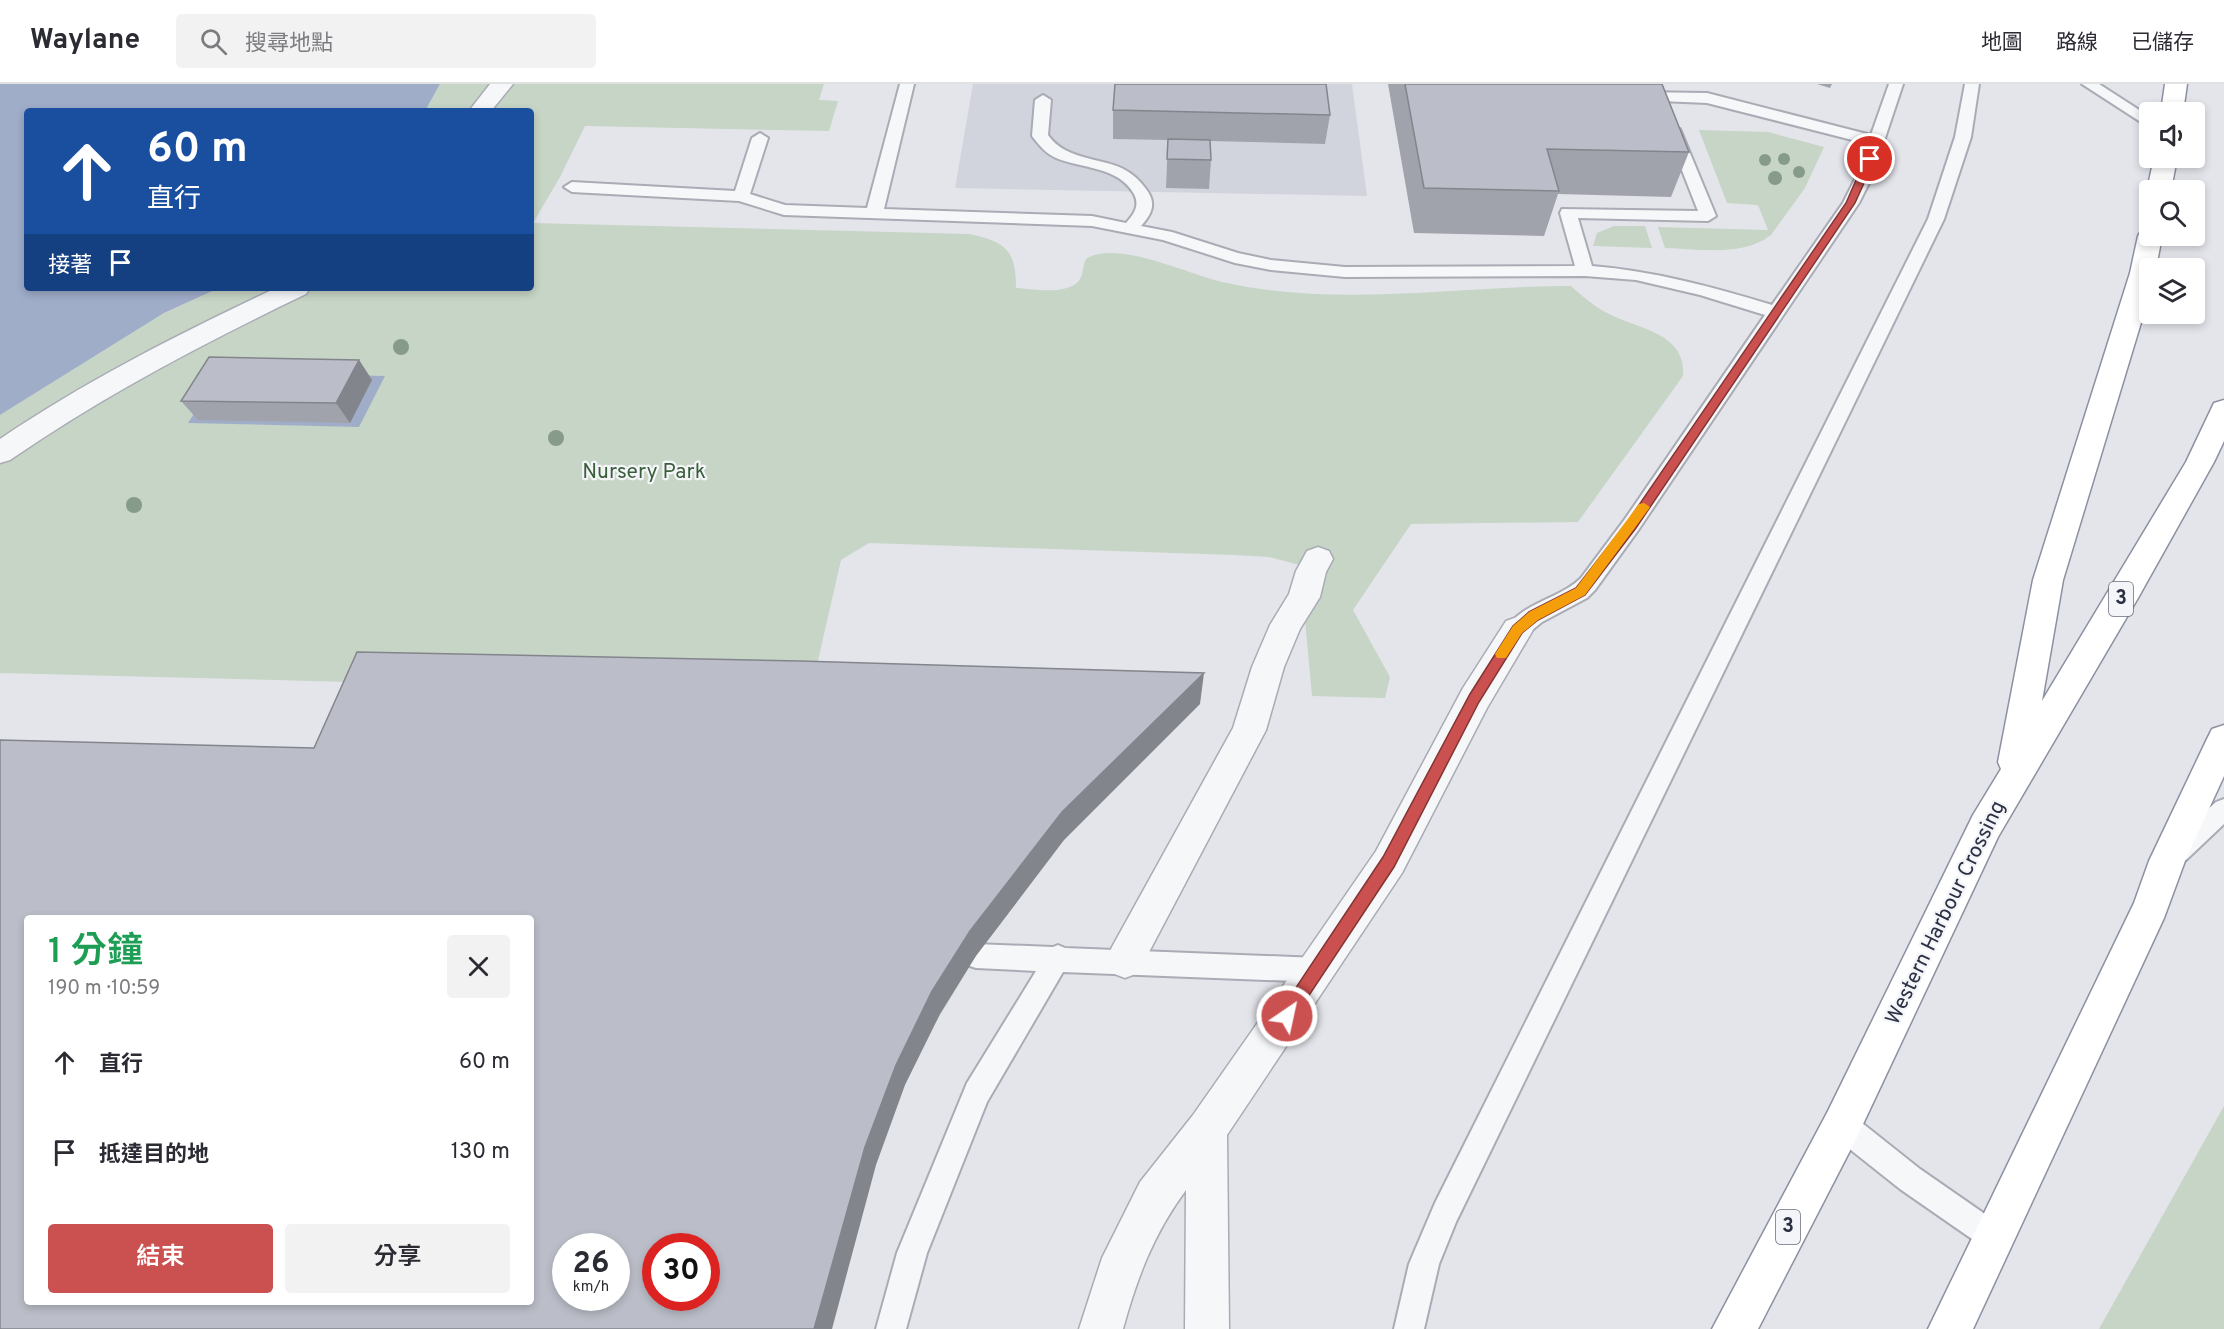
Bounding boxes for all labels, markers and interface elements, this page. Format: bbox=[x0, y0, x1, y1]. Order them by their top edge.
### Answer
search box bbox=[176, 14, 596, 68]
text: Waylane bbox=[30, 23, 140, 59]
icon: search bbox=[197, 25, 230, 58]
text: 地圖 bbox=[1981, 30, 2023, 57]
text: 路線 bbox=[2056, 30, 2098, 57]
text: 已儲存 bbox=[2131, 30, 2194, 57]
text: 搜尋地點 bbox=[245, 31, 333, 58]
map controls bbox=[2139, 102, 2205, 324]
button: sound bbox=[2139, 102, 2205, 168]
text: 60 m bbox=[147, 124, 248, 177]
icon: ahead bbox=[48, 132, 126, 210]
pin bbox=[1844, 133, 1895, 184]
icon: arrive bbox=[1853, 142, 1886, 175]
button: search bbox=[2139, 180, 2205, 246]
text: 直行 bbox=[147, 183, 201, 217]
icon: arrive bbox=[104, 246, 137, 279]
text: 接著 bbox=[48, 253, 92, 280]
button: layers bbox=[2139, 258, 2205, 324]
park label: Nursery Park bbox=[582, 459, 706, 486]
road number: 3 bbox=[2109, 582, 2133, 616]
street label: Western Harbour Crossing bbox=[1880, 796, 2012, 1030]
text: 1 分鐘 bbox=[48, 930, 143, 976]
button: close bbox=[447, 935, 510, 998]
text: 190 m · 10:59 bbox=[48, 976, 160, 1002]
position arrow bbox=[1255, 984, 1319, 1048]
icon: ahead bbox=[48, 1046, 81, 1079]
text: 60 m bbox=[459, 1049, 510, 1076]
text: 直行 bbox=[99, 1052, 143, 1079]
icon: arrive bbox=[48, 1136, 81, 1169]
text: 130 m bbox=[451, 1139, 510, 1166]
text: 抵達目的地 bbox=[99, 1142, 209, 1169]
road number: 3 bbox=[1776, 1210, 1800, 1244]
button: 結束 bbox=[48, 1224, 273, 1293]
button: 分享 bbox=[285, 1224, 510, 1293]
speed limit sign: 30 bbox=[642, 1233, 720, 1311]
text: 26 bbox=[573, 1246, 609, 1283]
text: km/h bbox=[573, 1278, 609, 1297]

